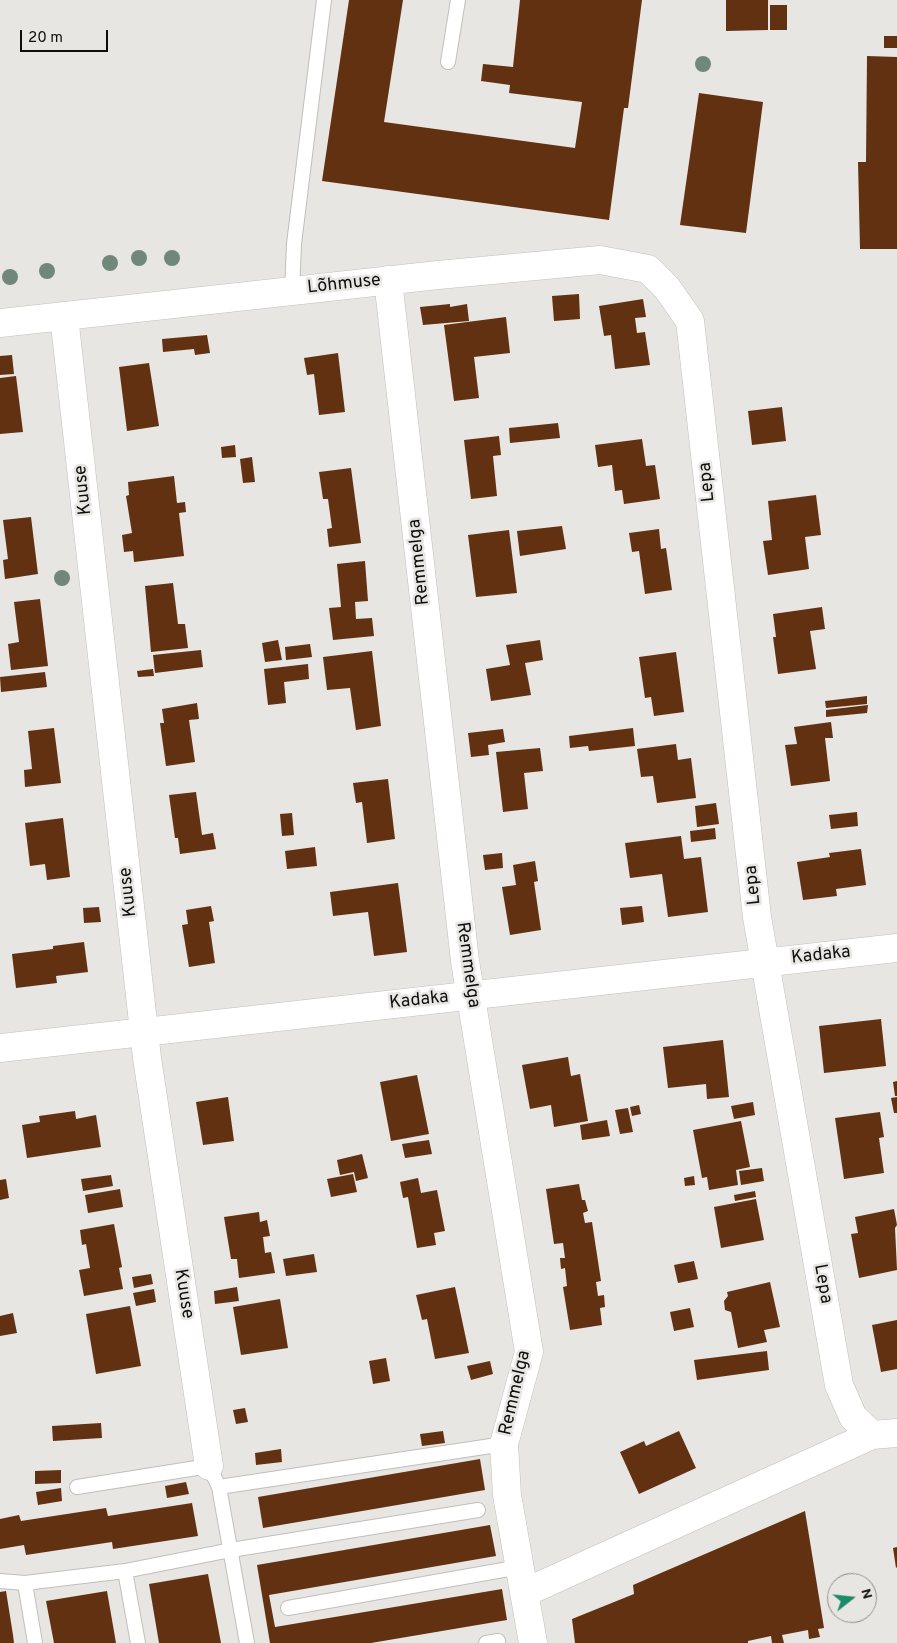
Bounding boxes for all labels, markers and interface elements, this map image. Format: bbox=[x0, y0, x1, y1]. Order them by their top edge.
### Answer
scale bar bbox=[22, 20, 110, 52]
text: 20 m bbox=[28, 29, 63, 48]
street label: Lõhmuse bbox=[306, 270, 382, 300]
street label: Lepa bbox=[695, 461, 721, 503]
street label: Kuuse bbox=[71, 464, 97, 516]
street label: Remmelga bbox=[405, 518, 435, 606]
street label: Lepa bbox=[741, 864, 767, 906]
street label: Kuuse bbox=[116, 866, 142, 918]
street label: Remmelga bbox=[450, 921, 484, 1009]
street label: Kadaka bbox=[790, 942, 852, 970]
street label: Kadaka bbox=[388, 987, 450, 1015]
street label: Lepa bbox=[808, 1263, 836, 1305]
street label: Kuuse bbox=[168, 1268, 198, 1320]
street label: Remmelga bbox=[496, 1348, 536, 1438]
north arrow bbox=[827, 1573, 877, 1623]
text: N bbox=[856, 1587, 875, 1601]

